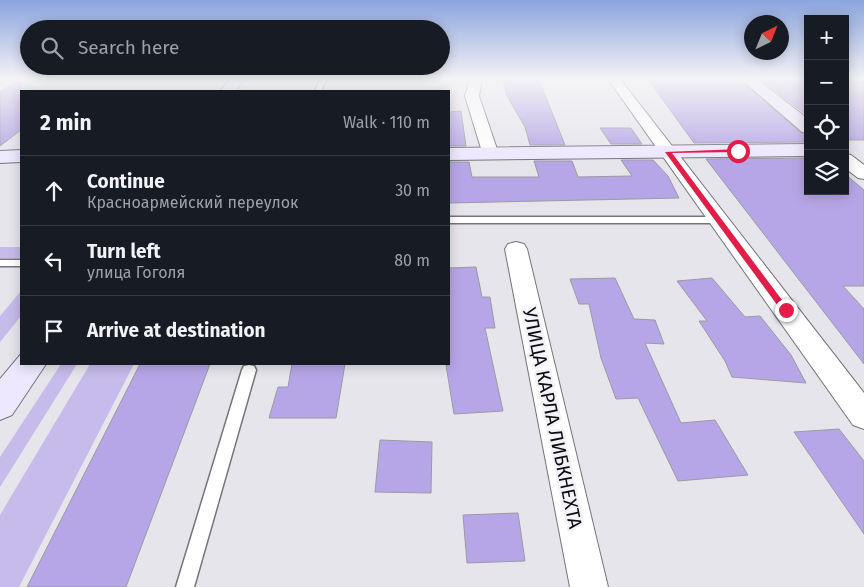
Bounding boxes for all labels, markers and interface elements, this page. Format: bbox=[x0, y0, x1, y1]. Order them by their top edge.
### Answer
north arrow bbox=[744, 15, 789, 60]
map controls bbox=[804, 15, 849, 195]
button: + bbox=[804, 15, 849, 60]
search box bbox=[20, 20, 450, 75]
icon: search bbox=[38, 34, 66, 62]
text: Search here bbox=[78, 36, 179, 59]
button: − bbox=[804, 60, 849, 105]
button: locate bbox=[804, 105, 849, 150]
text: 2 min bbox=[40, 110, 92, 136]
text: Walk · 110 m bbox=[343, 113, 430, 132]
route start bbox=[727, 140, 750, 163]
button: layers bbox=[804, 150, 849, 195]
text: Continue bbox=[87, 170, 165, 193]
icon: ahead bbox=[40, 177, 68, 205]
text: 30 m bbox=[395, 181, 430, 200]
text: Красноармейский переулок bbox=[87, 193, 298, 212]
text: Turn left bbox=[87, 240, 161, 263]
icon: left bbox=[40, 247, 68, 275]
text: 80 m bbox=[394, 251, 430, 270]
text: улица Гоголя bbox=[87, 263, 185, 282]
route end bbox=[775, 299, 798, 322]
street label: УЛИЦА КАРЛА ЛИБКНЕХТА bbox=[518, 306, 587, 531]
icon: arrive bbox=[40, 317, 68, 345]
text: Arrive at destination bbox=[87, 319, 266, 342]

